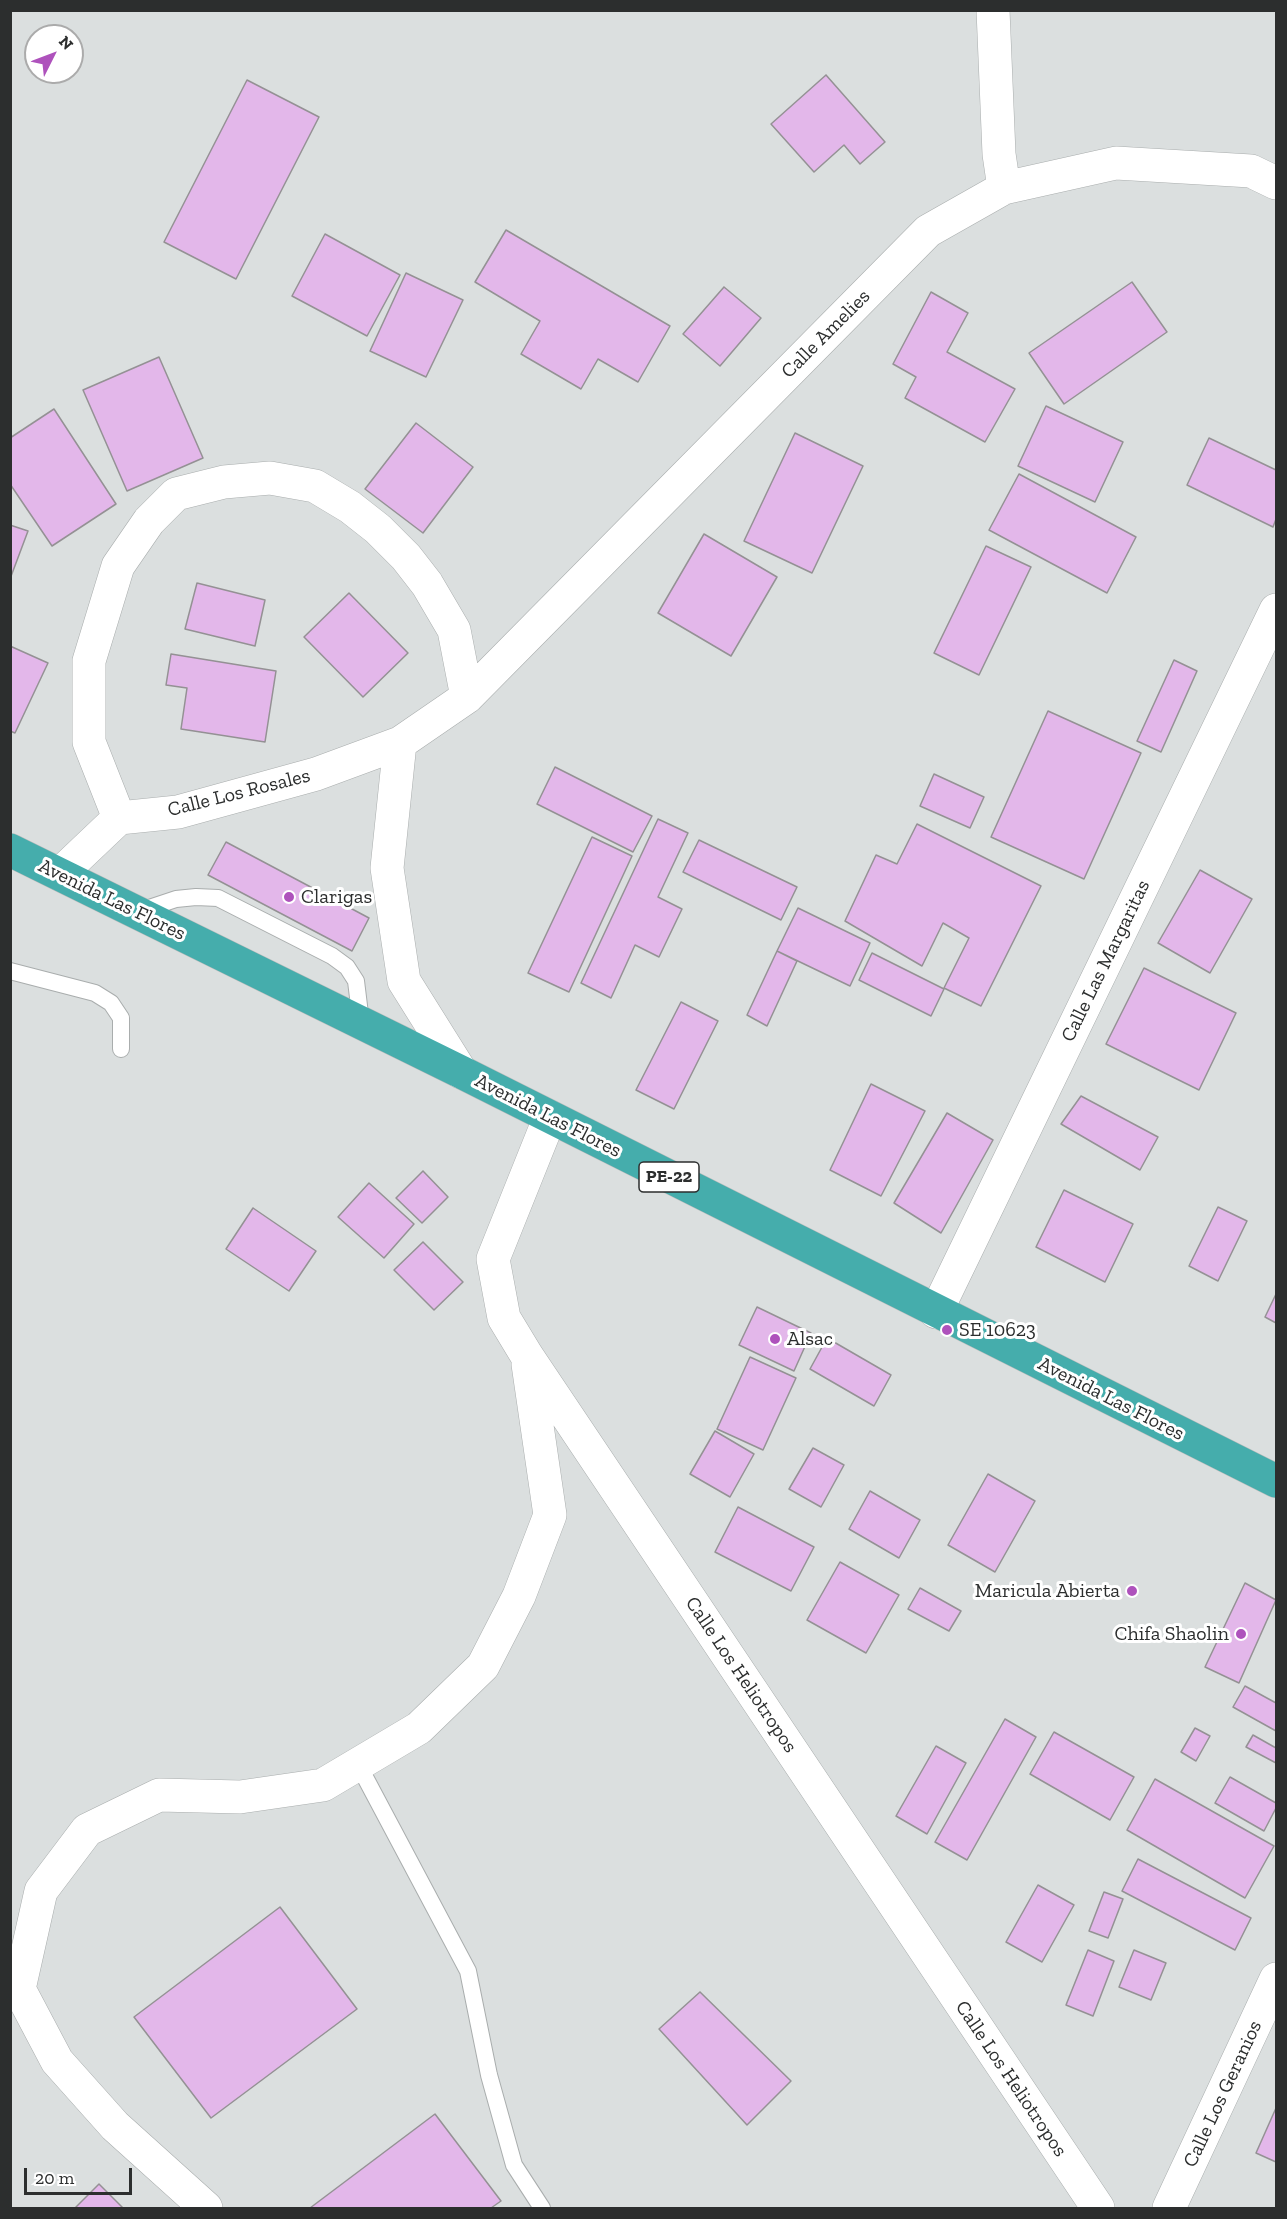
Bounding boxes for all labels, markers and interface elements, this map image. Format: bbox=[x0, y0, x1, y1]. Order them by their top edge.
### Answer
north arrow bbox=[24, 24, 84, 84]
text: N bbox=[55, 32, 77, 54]
street label: Calle Amelies bbox=[777, 285, 875, 383]
street label: Calle Los Rosales bbox=[165, 764, 313, 822]
street label: Avenida Las Flores bbox=[35, 854, 189, 946]
street label: Calle Las Margaritas bbox=[1056, 876, 1156, 1046]
place label: Clarigas bbox=[301, 885, 372, 909]
marker: Clarigas bbox=[282, 890, 296, 904]
street label: Avenida Las Flores bbox=[471, 1069, 625, 1163]
road number: PE-22 bbox=[639, 1162, 699, 1192]
place label: SE 10623 bbox=[959, 1318, 1036, 1342]
marker: SE 10623 bbox=[940, 1323, 954, 1337]
place label: Alsac bbox=[787, 1327, 833, 1351]
marker: Alsac bbox=[768, 1332, 782, 1346]
street label: Avenida Las Flores bbox=[1034, 1352, 1188, 1446]
place label: Maricula Abierta bbox=[975, 1579, 1120, 1603]
marker: Maricula Abierta bbox=[1125, 1584, 1139, 1598]
street label: Calle Los Heliotropos bbox=[680, 1592, 802, 1758]
place label: Chifa Shaolin bbox=[1115, 1622, 1229, 1646]
marker: Chifa Shaolin bbox=[1234, 1627, 1248, 1641]
street label: Calle Los Heliotropos bbox=[950, 1996, 1072, 2162]
street label: Calle Los Geranios bbox=[1179, 2017, 1267, 2171]
scale bar bbox=[27, 2156, 135, 2194]
text: 20 m bbox=[35, 2167, 74, 2189]

